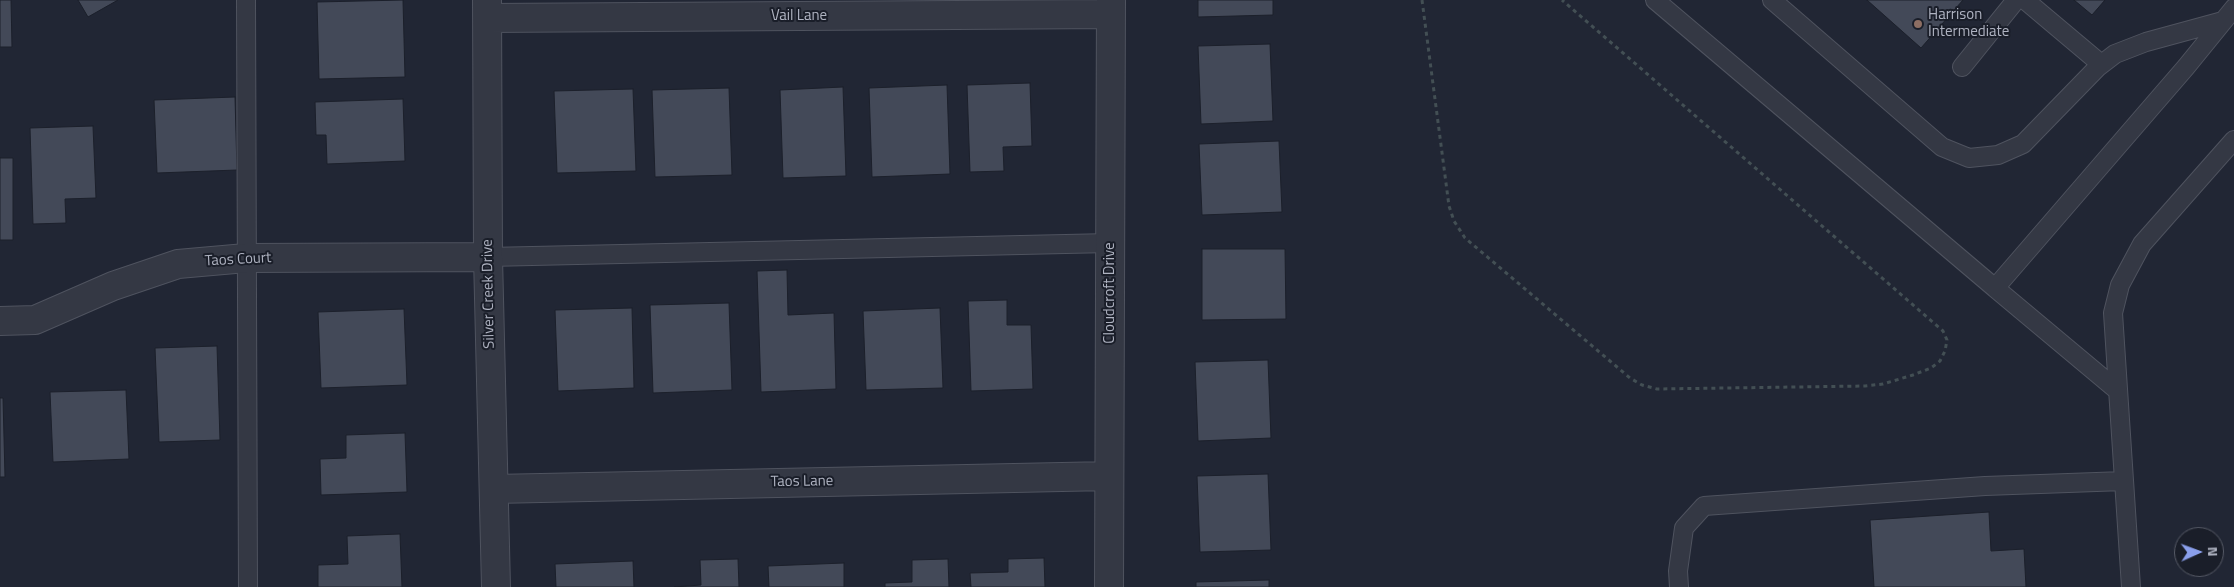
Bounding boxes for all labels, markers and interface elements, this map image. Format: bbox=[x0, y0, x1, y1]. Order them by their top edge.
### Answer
place label: Harrison Intermediate bbox=[1928, 6, 2009, 41]
street label: Vail Lane bbox=[771, 7, 827, 25]
marker: Harrison Intermediate bbox=[1912, 18, 1924, 30]
street label: Silver Creek Drive bbox=[479, 239, 499, 349]
street label: Cloudcroft Drive bbox=[1101, 242, 1119, 344]
street label: Taos Court bbox=[204, 249, 272, 271]
street label: Taos Lane bbox=[771, 472, 833, 492]
north arrow bbox=[2174, 527, 2224, 577]
text: N bbox=[2203, 546, 2224, 557]

